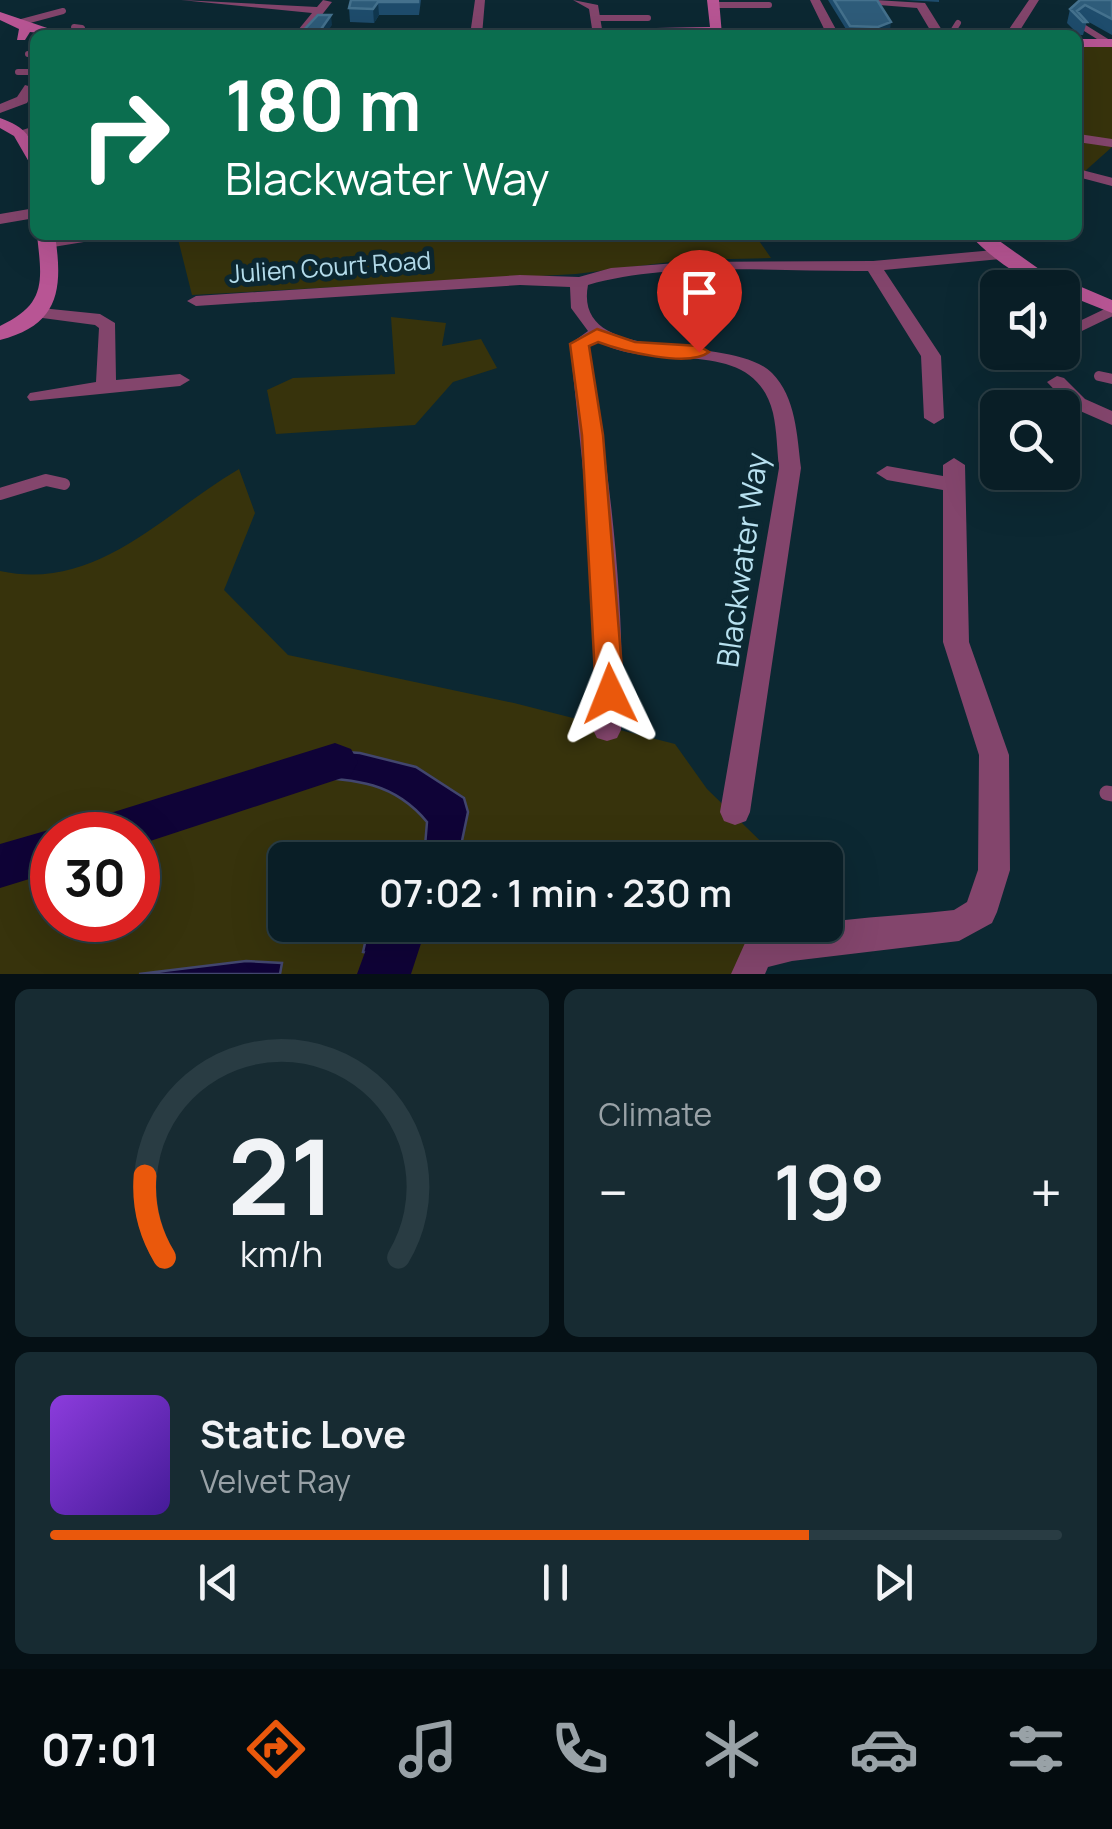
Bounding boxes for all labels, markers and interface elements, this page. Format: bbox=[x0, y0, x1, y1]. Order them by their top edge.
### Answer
text: 180 m bbox=[225, 56, 422, 152]
icon: right bbox=[60, 70, 190, 200]
text: Blackwater Way bbox=[225, 147, 550, 209]
street label: Julien Court Road bbox=[227, 242, 432, 291]
pin bbox=[657, 250, 742, 353]
icon: arrive bbox=[672, 265, 727, 320]
map controls bbox=[980, 270, 1080, 490]
button: sound bbox=[980, 270, 1080, 370]
button: search bbox=[980, 390, 1080, 490]
street label: Blackwater Way bbox=[706, 450, 777, 670]
position arrow bbox=[558, 642, 662, 746]
speed limit sign: 30 bbox=[30, 812, 160, 942]
text: 07:02 · 1 min · 230 m bbox=[379, 866, 732, 918]
text: Climate bbox=[599, 1092, 712, 1136]
text: 21 bbox=[228, 1104, 335, 1246]
text: 19° bbox=[773, 1140, 885, 1243]
text: − bbox=[599, 1154, 628, 1230]
text: + bbox=[1030, 1154, 1062, 1230]
text: km/h bbox=[240, 1229, 323, 1278]
text: Static Love bbox=[200, 1407, 406, 1459]
text: Velvet Ray bbox=[200, 1459, 351, 1503]
icon: previous bbox=[191, 1555, 246, 1610]
icon: pause bbox=[528, 1555, 583, 1610]
icon: next bbox=[866, 1555, 921, 1610]
icon: directions bbox=[241, 1714, 311, 1784]
icon: music bbox=[393, 1714, 463, 1784]
icon: phone bbox=[545, 1714, 615, 1784]
icon: climate bbox=[697, 1714, 767, 1784]
icon: car bbox=[849, 1714, 919, 1784]
icon: filters bbox=[1001, 1714, 1071, 1784]
text: 07:01 bbox=[41, 1718, 159, 1780]

